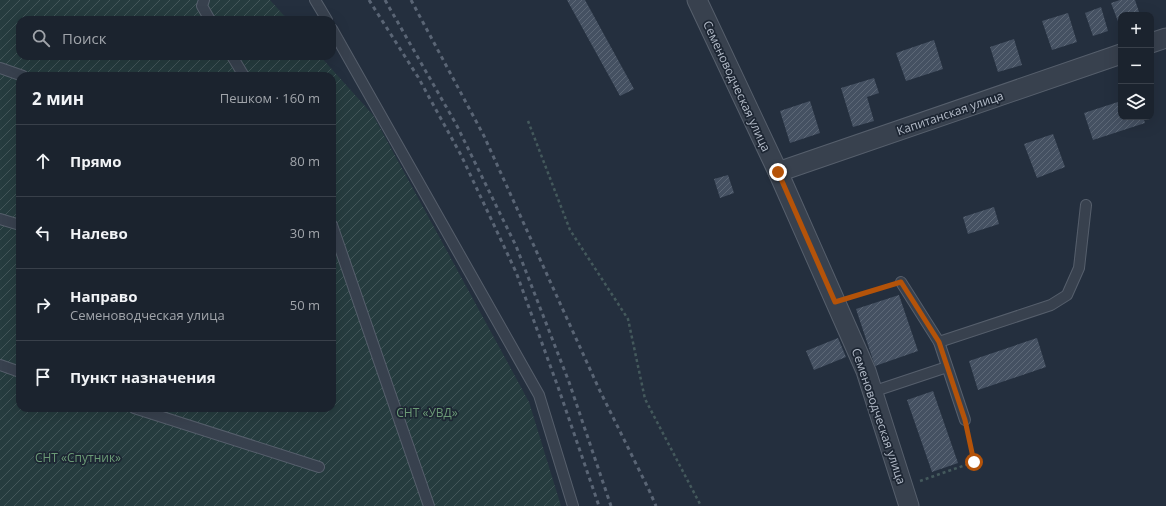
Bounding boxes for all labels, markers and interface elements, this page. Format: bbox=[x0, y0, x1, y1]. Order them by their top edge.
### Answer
map controls bbox=[1118, 12, 1154, 120]
button: + bbox=[1118, 12, 1154, 48]
search box bbox=[16, 16, 336, 60]
street label: Семеноводческая улица bbox=[699, 18, 775, 154]
icon: search bbox=[30, 27, 52, 49]
text: Поиск bbox=[62, 28, 106, 48]
button: − bbox=[1118, 48, 1154, 84]
button: layers bbox=[1118, 84, 1154, 120]
text: 2 мин bbox=[32, 87, 84, 110]
street label: Капитанская улица bbox=[894, 87, 1006, 139]
text: Пешком · 160 m bbox=[220, 89, 320, 107]
icon: ahead bbox=[32, 150, 54, 172]
text: Прямо bbox=[70, 151, 122, 171]
text: 80 m bbox=[290, 152, 320, 170]
route end bbox=[769, 163, 787, 181]
icon: left bbox=[32, 222, 54, 244]
text: Налево bbox=[70, 223, 128, 243]
text: 30 m bbox=[290, 224, 320, 242]
text: Направо bbox=[70, 286, 138, 306]
icon: right bbox=[32, 294, 54, 316]
text: 50 m bbox=[290, 296, 320, 314]
text: Семеноводческая улица bbox=[70, 306, 225, 324]
street label: Семеноводческая улица bbox=[848, 346, 910, 486]
icon: arrive bbox=[32, 366, 54, 388]
text: Пункт назначения bbox=[70, 367, 216, 387]
park label: СНТ «УВД» bbox=[396, 404, 458, 421]
park label: СНТ «Спутник» bbox=[35, 449, 121, 466]
route start bbox=[965, 453, 983, 471]

